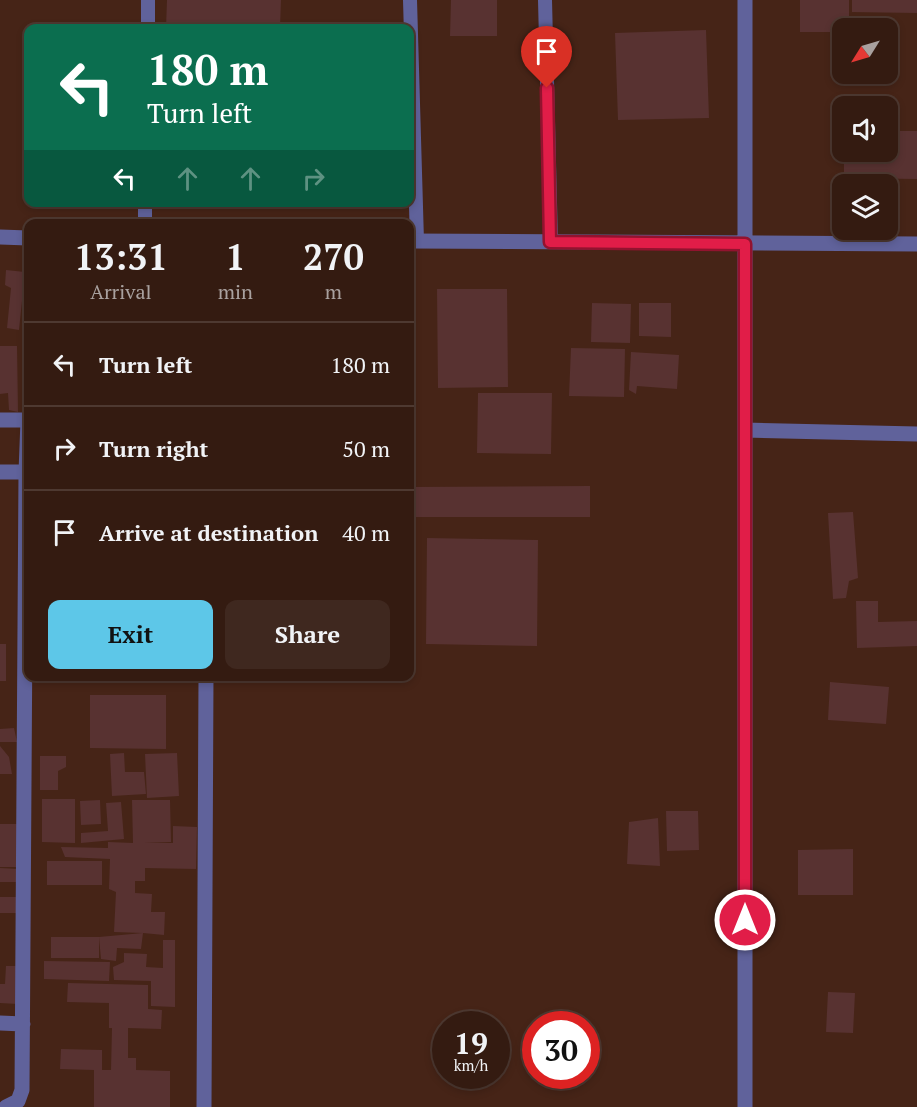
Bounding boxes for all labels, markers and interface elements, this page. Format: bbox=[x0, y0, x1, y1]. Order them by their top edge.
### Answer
north arrow bbox=[832, 18, 898, 84]
map controls bbox=[832, 18, 898, 240]
pin bbox=[521, 26, 572, 88]
icon: arrive bbox=[530, 35, 563, 68]
text: 180 m bbox=[147, 41, 268, 97]
icon: left bbox=[48, 48, 126, 126]
text: Turn left bbox=[147, 95, 252, 131]
button: sound bbox=[832, 96, 898, 162]
icon: left bbox=[108, 162, 141, 195]
icon: ahead bbox=[171, 162, 204, 195]
icon: ahead bbox=[234, 162, 267, 195]
icon: right bbox=[297, 162, 330, 195]
button: layers bbox=[832, 174, 898, 240]
text: 13:31 bbox=[74, 233, 168, 280]
text: 1 bbox=[225, 233, 246, 280]
text: 270 bbox=[303, 233, 364, 280]
text: Arrival bbox=[90, 278, 152, 305]
text: min bbox=[218, 278, 253, 305]
text: m bbox=[325, 278, 342, 305]
icon: left bbox=[48, 348, 81, 381]
text: Turn left bbox=[99, 350, 192, 379]
text: 180 m bbox=[330, 350, 390, 379]
icon: right bbox=[48, 432, 81, 465]
text: Turn right bbox=[99, 434, 208, 463]
text: 50 m bbox=[342, 434, 390, 463]
icon: arrive bbox=[48, 516, 81, 549]
text: Arrive at destination bbox=[99, 518, 318, 547]
text: 40 m bbox=[342, 518, 390, 547]
button: Exit bbox=[48, 600, 213, 669]
button: Share bbox=[225, 600, 390, 669]
position arrow bbox=[713, 888, 777, 952]
speed limit sign: 30 bbox=[522, 1011, 600, 1089]
text: 19 bbox=[454, 1023, 488, 1063]
text: km/h bbox=[454, 1055, 488, 1075]

